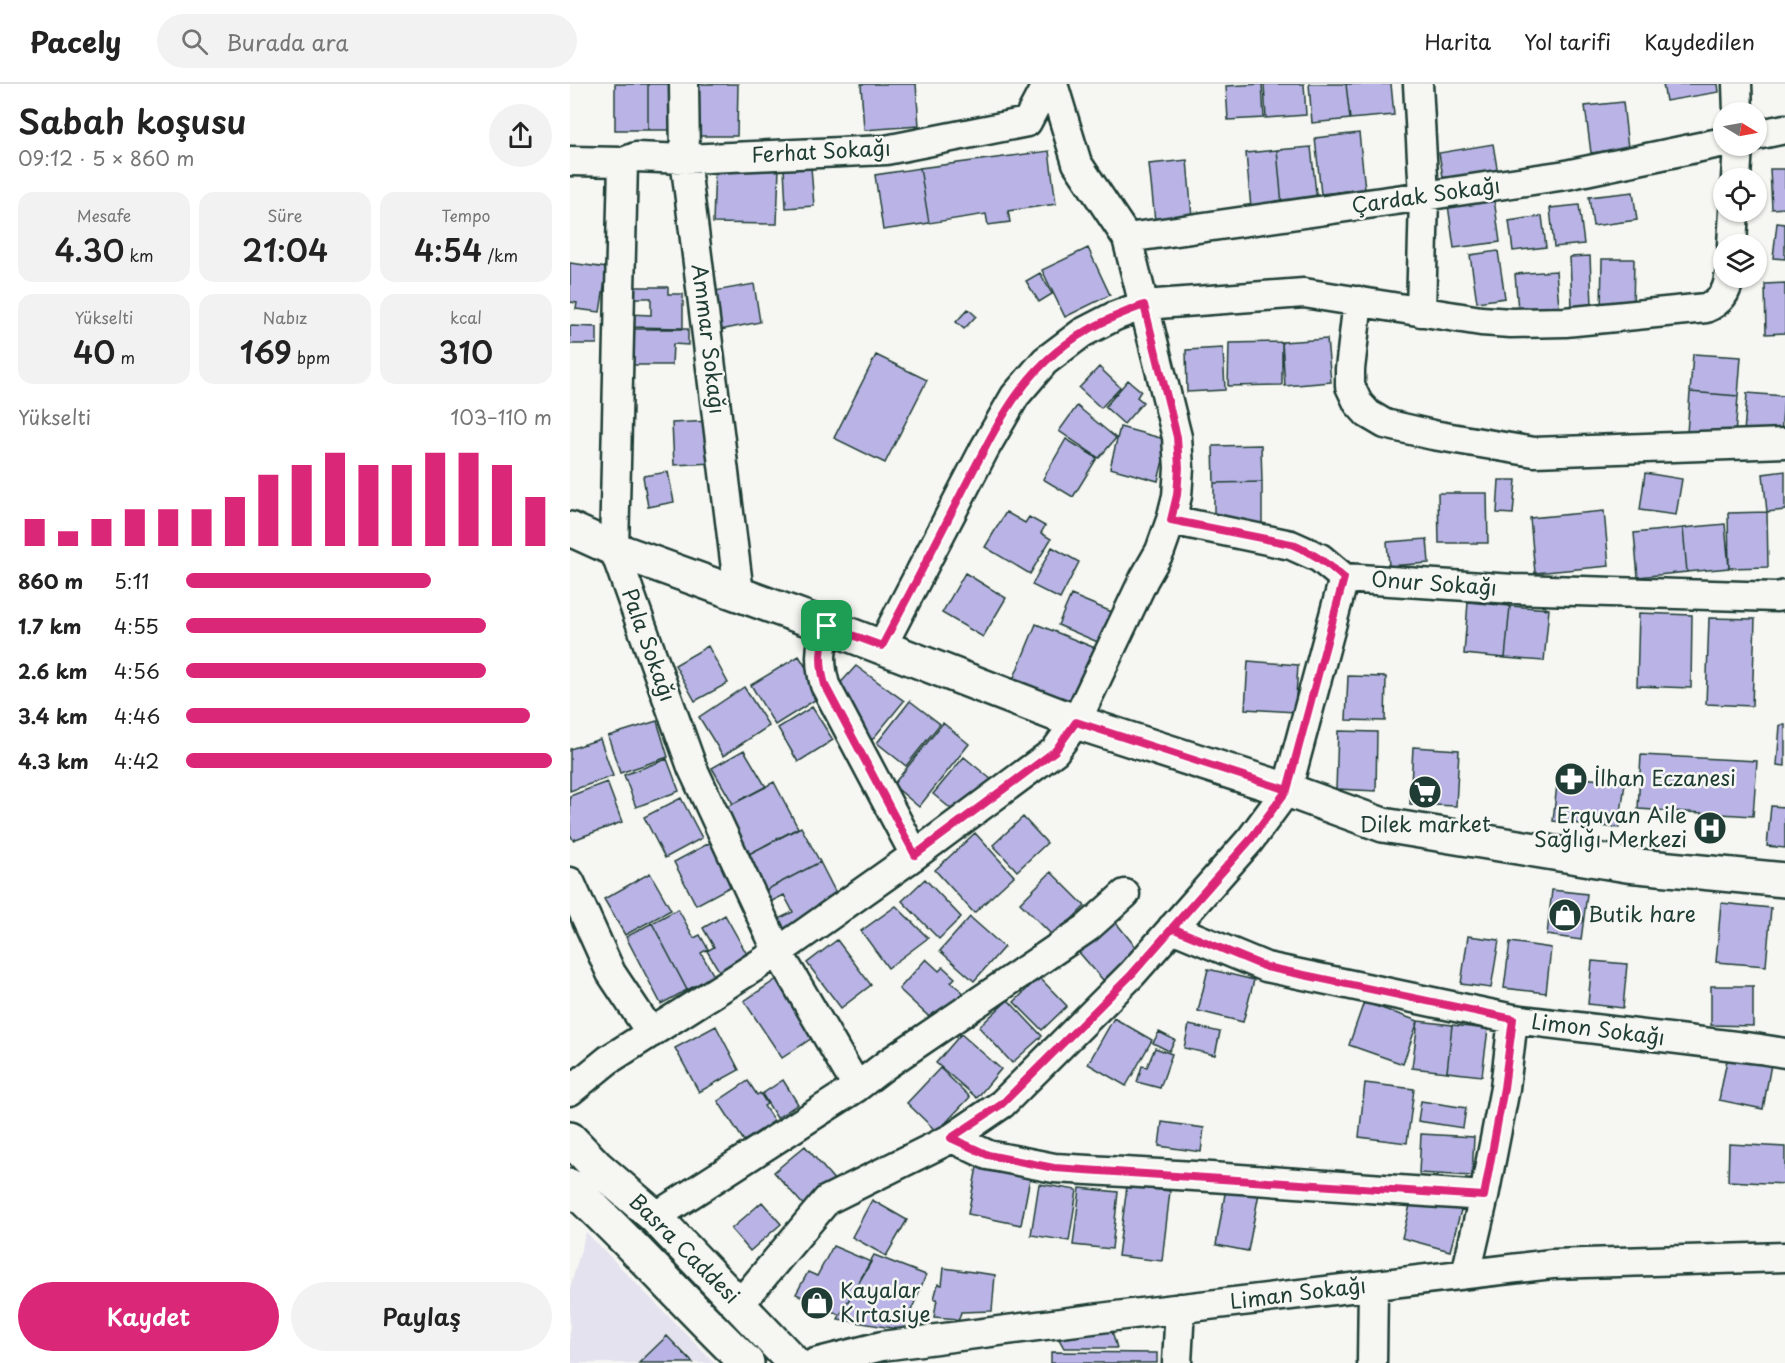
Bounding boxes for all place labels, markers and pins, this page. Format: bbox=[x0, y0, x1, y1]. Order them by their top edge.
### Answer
pin bbox=[801, 600, 852, 651]
pharmacy icon: İlhan Eczanesi bbox=[1553, 761, 1589, 797]
place label: İlhan Eczanesi bbox=[1594, 761, 1736, 793]
supermarket icon: Dilek market bbox=[1407, 774, 1443, 810]
place label: Erguvan Aile Sağlığı Merkezi bbox=[1534, 798, 1687, 854]
place label: Dilek market bbox=[1359, 807, 1491, 839]
hospital icon: Erguvan Aile Sağlığı Merkezi bbox=[1692, 810, 1728, 846]
shop icon: Butik hare bbox=[1547, 897, 1583, 933]
place label: Butik hare bbox=[1588, 897, 1696, 929]
place label: Kayalar Kırtasiye bbox=[840, 1273, 931, 1329]
shop icon: Kayalar Kırtasiye bbox=[799, 1285, 835, 1321]

